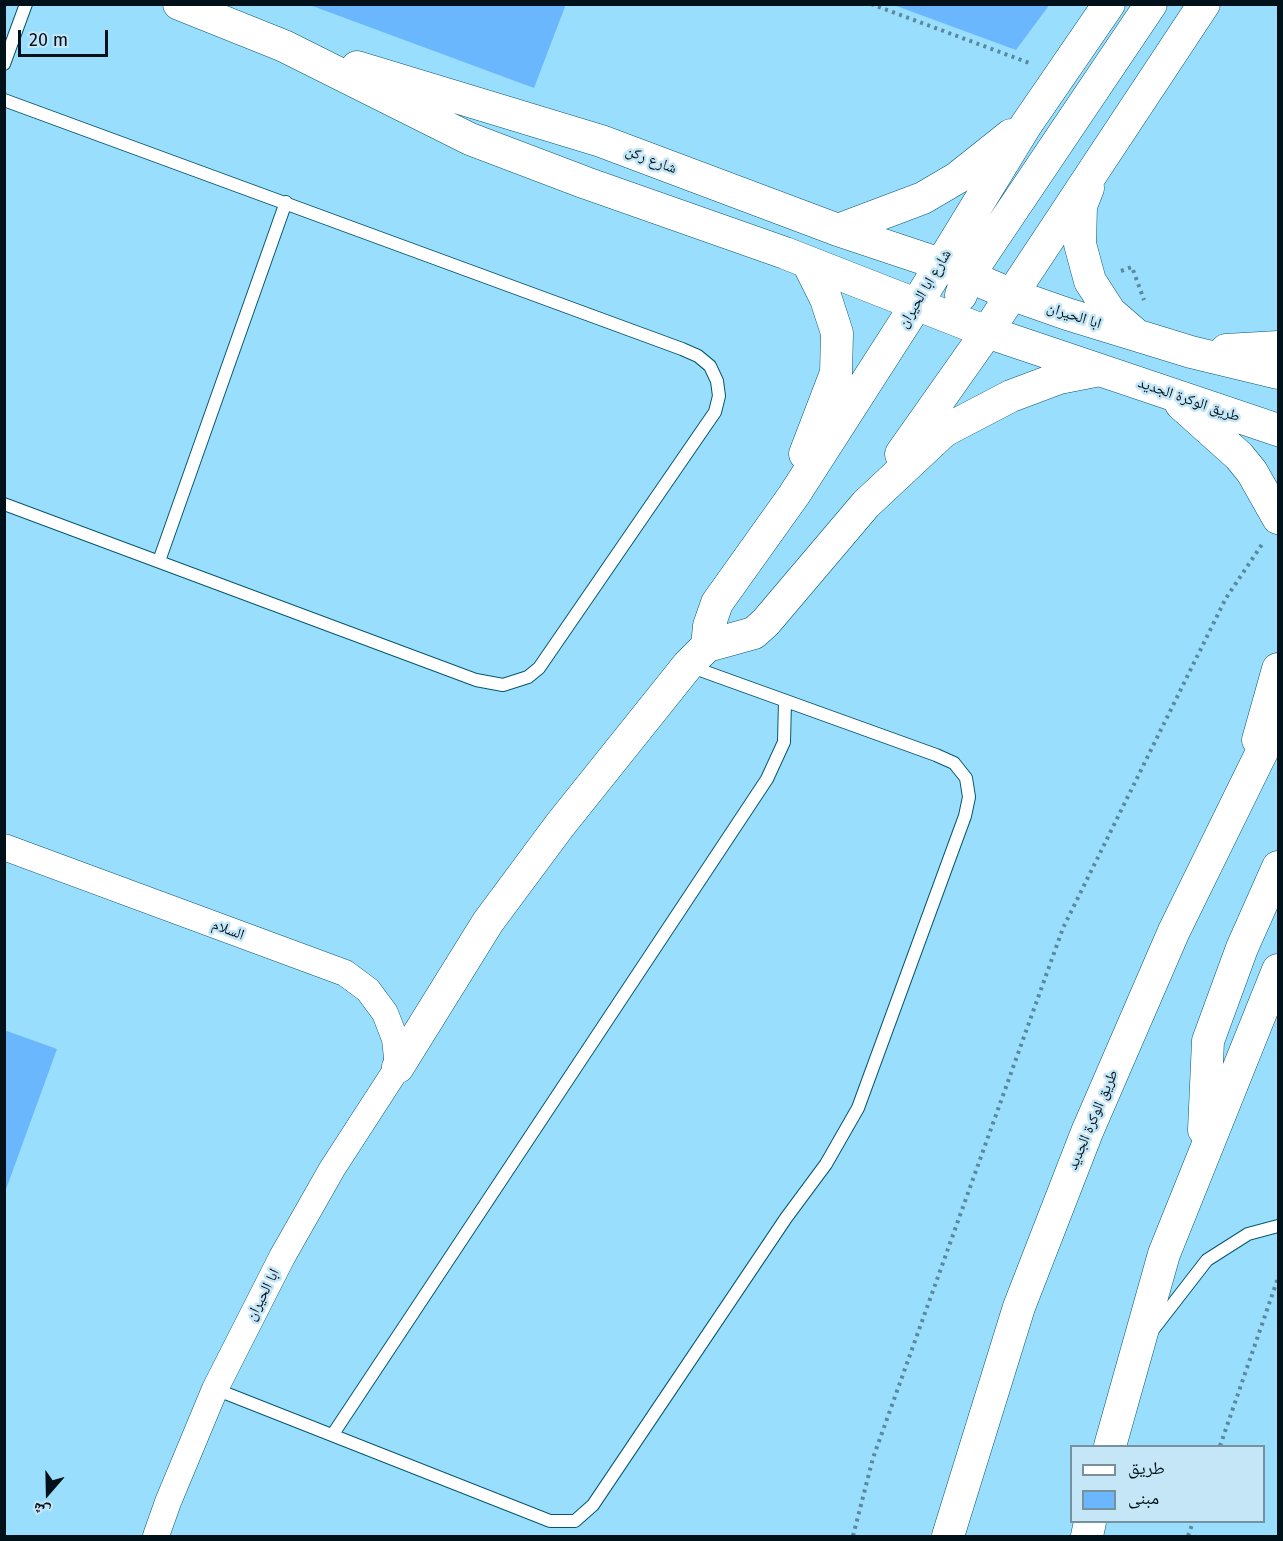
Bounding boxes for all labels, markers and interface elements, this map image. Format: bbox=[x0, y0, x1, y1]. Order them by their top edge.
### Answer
scale bar bbox=[21, 18, 111, 56]
text: 20 m bbox=[29, 29, 68, 51]
street label: شارع ركن bbox=[623, 142, 679, 178]
street label: شارع ابا الحيران bbox=[894, 246, 956, 332]
street label: ابا الحيران bbox=[1045, 299, 1103, 333]
street label: طريق الوكرة الجديد bbox=[1136, 374, 1242, 426]
street label: السلام bbox=[209, 916, 247, 944]
street label: طريق الوكرة الجديد bbox=[1064, 1067, 1122, 1173]
street label: ابا الحيران bbox=[242, 1266, 284, 1324]
legend bbox=[1070, 1445, 1265, 1523]
text: طريق bbox=[1128, 1457, 1165, 1479]
north arrow bbox=[18, 1463, 78, 1523]
text: مبنى bbox=[1128, 1487, 1159, 1509]
text: ش bbox=[30, 1499, 53, 1522]

